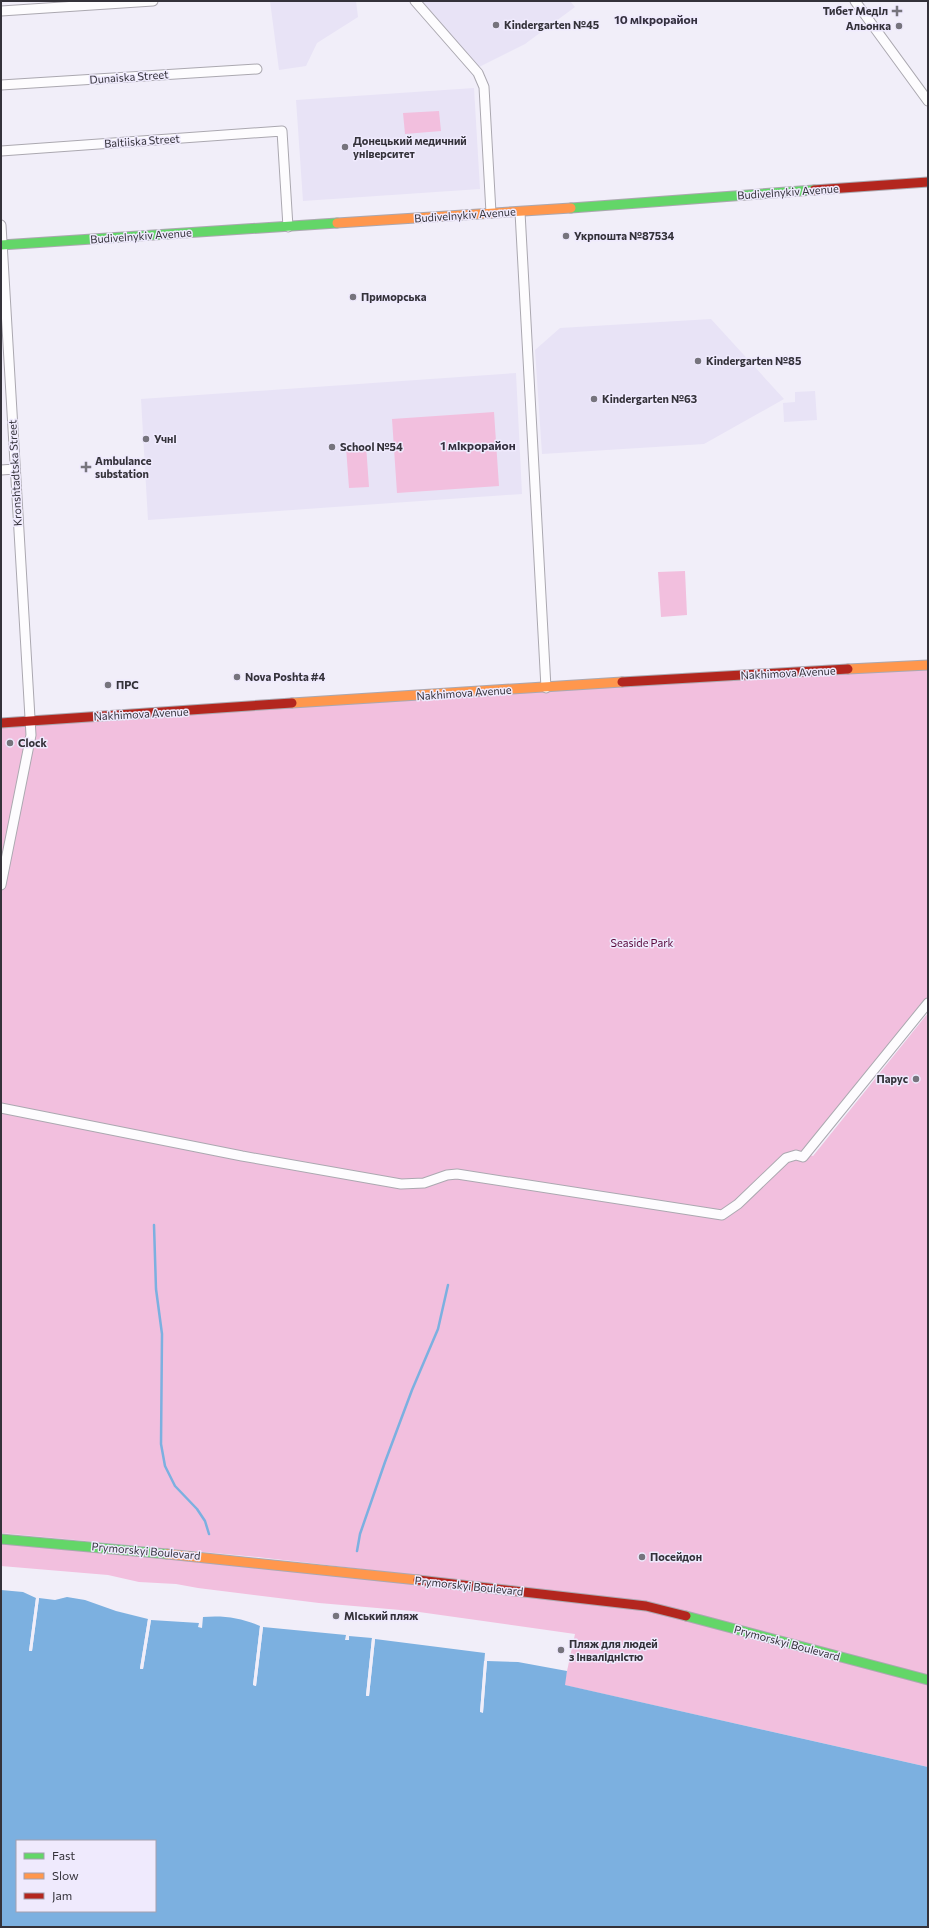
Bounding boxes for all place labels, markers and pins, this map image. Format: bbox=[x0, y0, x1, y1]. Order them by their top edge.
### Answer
place label: Тибет Меділ bbox=[823, 4, 888, 17]
marker: Тибет Меділ bbox=[891, 5, 903, 17]
place label: Kindergarten №45 bbox=[504, 18, 599, 31]
place label: Альонка bbox=[846, 19, 891, 32]
marker: Kindergarten №45 bbox=[491, 20, 501, 30]
marker: Альонка bbox=[894, 21, 904, 31]
place label: Донецький медичний університет bbox=[353, 134, 467, 160]
marker: Донецький медичний університет bbox=[340, 142, 350, 152]
place label: Укрпошта №87534 bbox=[574, 229, 675, 242]
marker: Укрпошта №87534 bbox=[561, 231, 571, 241]
place label: Приморська bbox=[361, 290, 427, 303]
marker: Приморська bbox=[348, 292, 358, 302]
place label: Kindergarten №85 bbox=[706, 354, 801, 367]
marker: Kindergarten №85 bbox=[693, 356, 703, 366]
place label: Kindergarten №63 bbox=[602, 392, 697, 405]
marker: Kindergarten №63 bbox=[589, 394, 599, 404]
place label: Учні bbox=[154, 432, 176, 445]
marker: Учні bbox=[141, 434, 151, 444]
place label: School №54 bbox=[340, 440, 403, 453]
marker: School №54 bbox=[327, 442, 337, 452]
place label: Ambulance substation bbox=[95, 454, 152, 480]
marker: Ambulance substation bbox=[80, 461, 92, 473]
place label: Nova Poshta #4 bbox=[245, 670, 326, 683]
marker: Nova Poshta #4 bbox=[232, 672, 242, 682]
place label: ПРС bbox=[116, 678, 139, 691]
marker: ПРС bbox=[103, 680, 113, 690]
place label: Clock bbox=[18, 736, 47, 749]
marker: Clock bbox=[5, 738, 15, 748]
place label: Парус bbox=[877, 1072, 908, 1085]
marker: Парус bbox=[911, 1074, 921, 1084]
place label: Посейдон bbox=[650, 1550, 702, 1563]
marker: Посейдон bbox=[637, 1552, 647, 1562]
place label: Міський пляж bbox=[344, 1609, 419, 1622]
marker: Міський пляж bbox=[331, 1611, 341, 1621]
place label: Пляж для людей з інвалідністю bbox=[569, 1637, 658, 1663]
marker: Пляж для людей з інвалідністю bbox=[556, 1645, 566, 1655]

